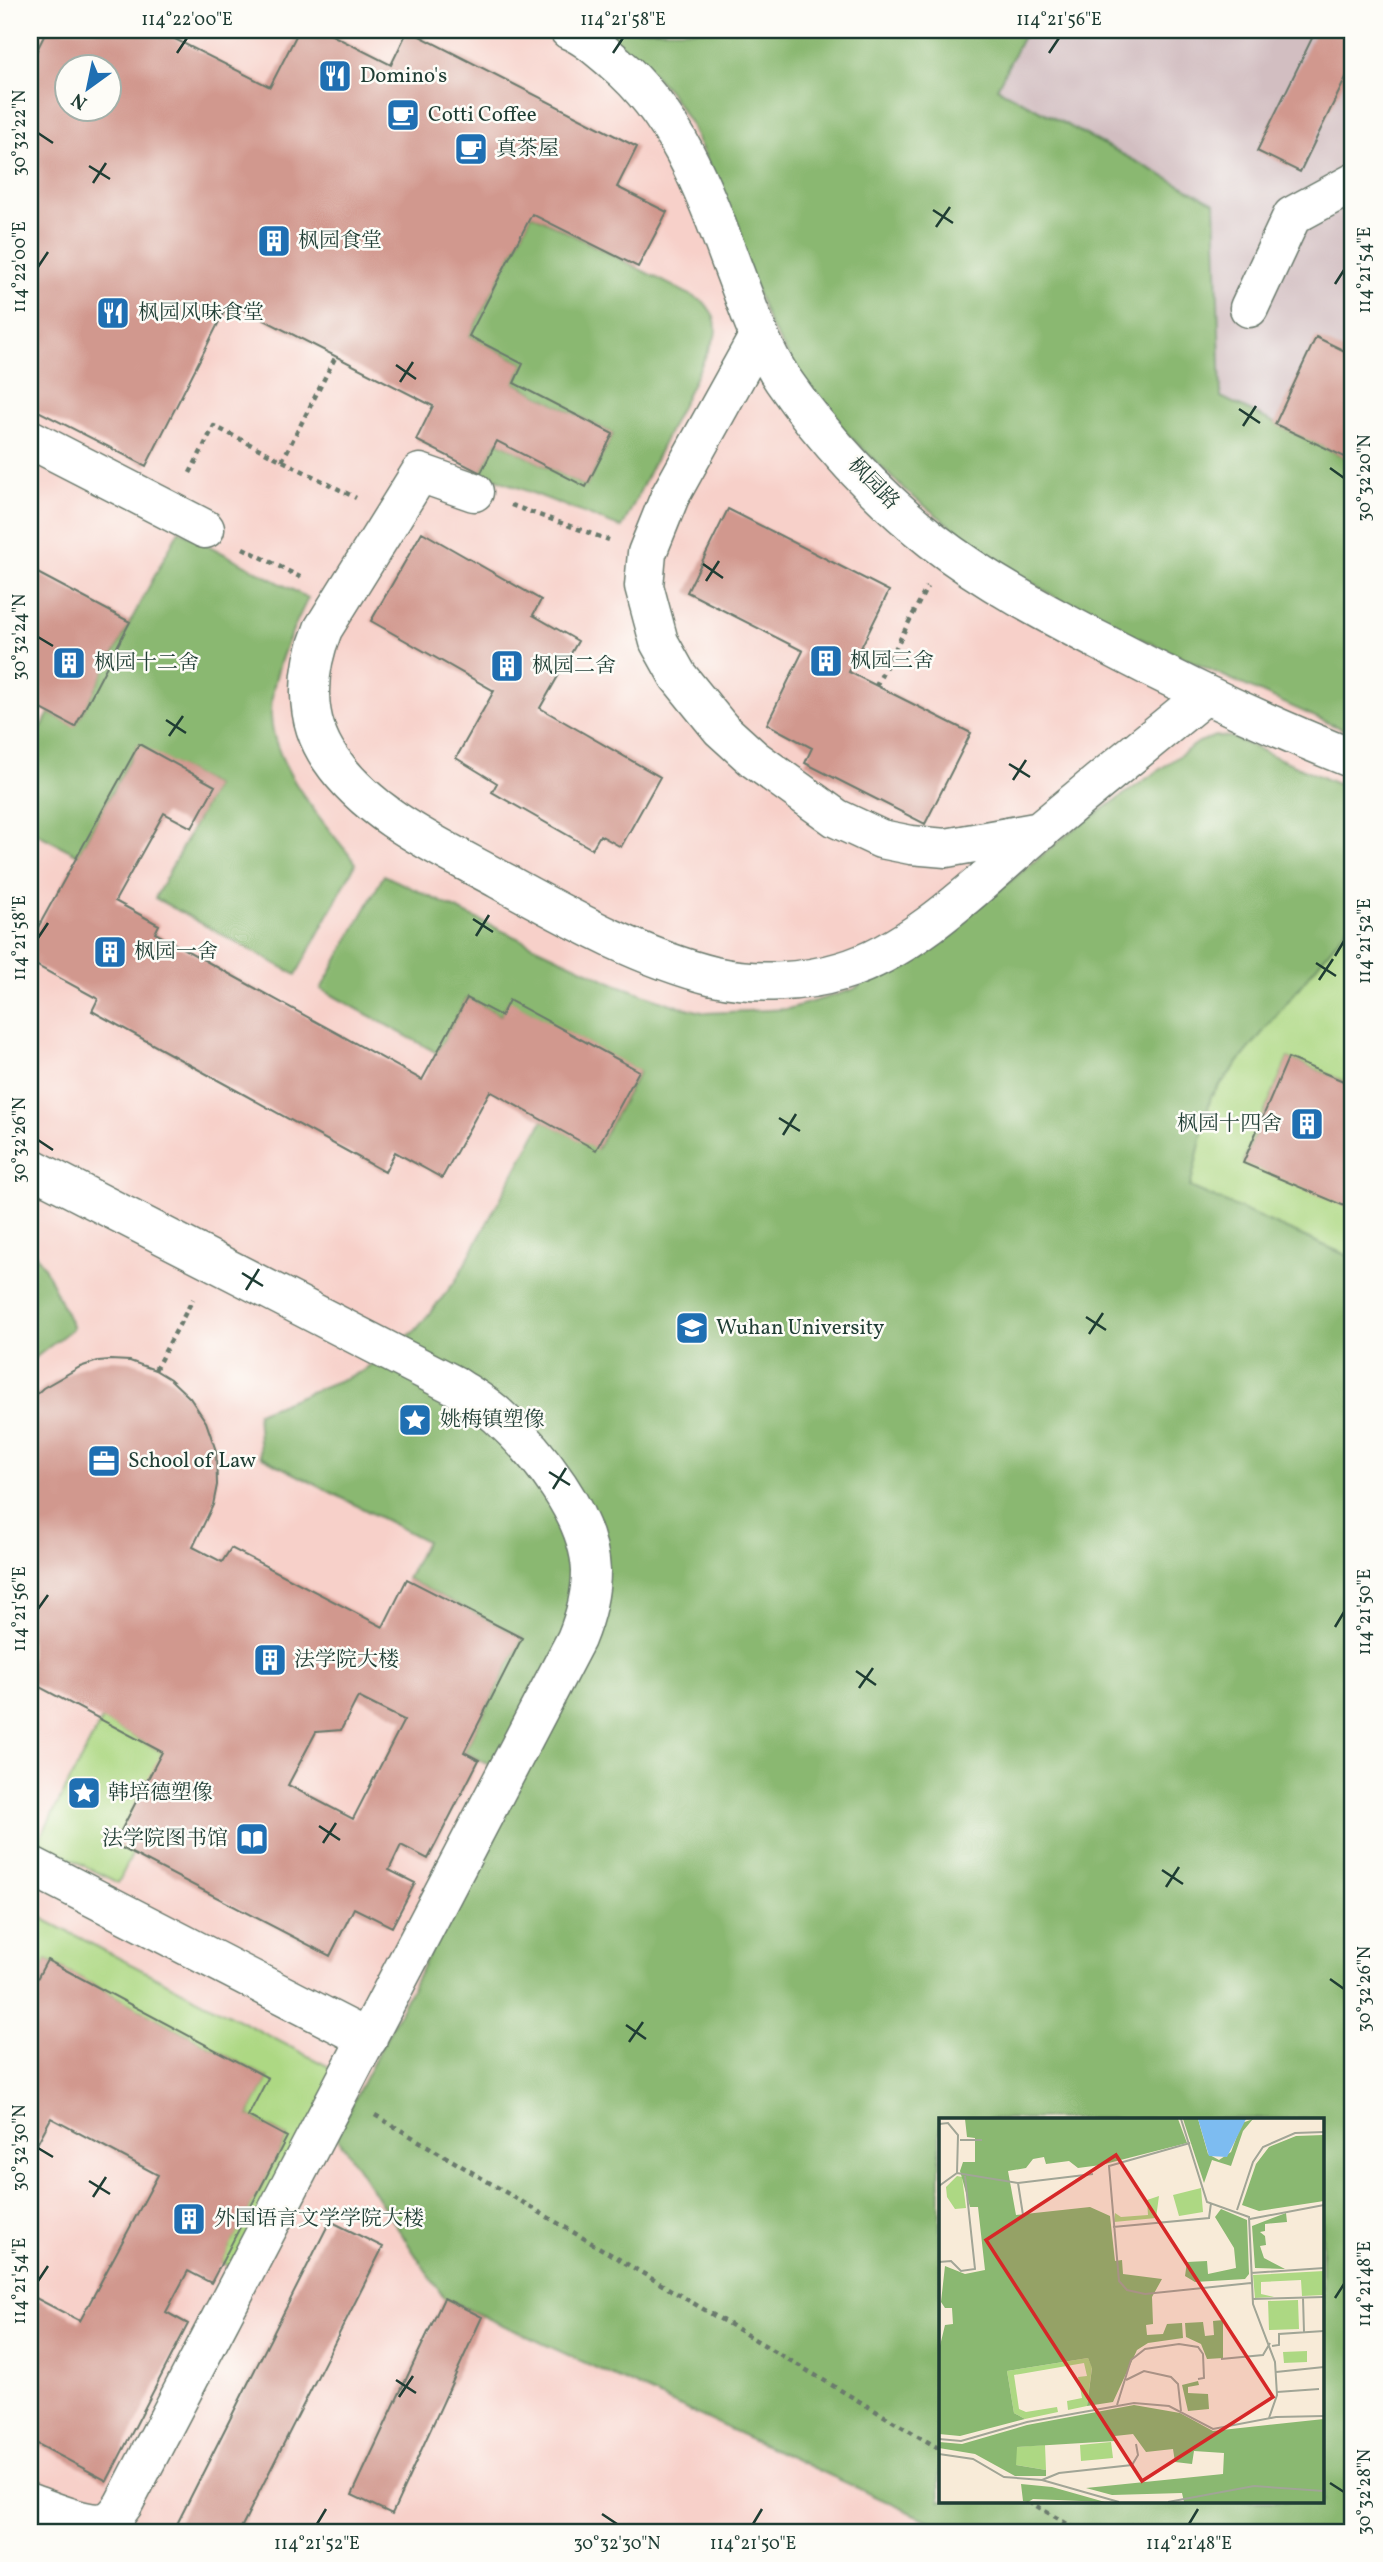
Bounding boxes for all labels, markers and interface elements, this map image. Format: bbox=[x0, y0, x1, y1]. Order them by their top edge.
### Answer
text: 114°22'00"E bbox=[141, 8, 233, 33]
text: 114°21'58"E bbox=[580, 8, 666, 33]
text: 114°21'56"E bbox=[1016, 8, 1102, 33]
north arrow bbox=[52, 52, 122, 122]
restaurant icon: Domino's bbox=[316, 57, 354, 95]
place label: Domino's bbox=[360, 62, 447, 91]
text: N bbox=[67, 86, 93, 115]
text: 30°32'22"N bbox=[8, 90, 33, 176]
cafe icon: Cotti Coffee bbox=[384, 96, 422, 134]
place label: Cotti Coffee bbox=[428, 101, 537, 130]
cafe icon: 真茶屋 bbox=[452, 130, 490, 168]
place label: 真茶屋 bbox=[496, 135, 559, 164]
text: 114°22'00"E bbox=[8, 221, 33, 313]
building icon: 枫园食堂 bbox=[255, 222, 293, 260]
text: 114°21'54"E bbox=[1353, 226, 1378, 313]
place label: 枫园食堂 bbox=[298, 227, 382, 256]
restaurant icon: 枫园风味食堂 bbox=[94, 294, 132, 332]
place label: 枫园风味食堂 bbox=[138, 299, 264, 328]
text: 30°32'20"N bbox=[1353, 434, 1378, 522]
street label: 枫园路 bbox=[841, 451, 905, 517]
text: 30°32'24"N bbox=[8, 594, 33, 680]
building icon: 枫园三舍 bbox=[807, 642, 845, 680]
building icon: 枫园十二舍 bbox=[50, 644, 88, 682]
building icon: 枫园二舍 bbox=[488, 647, 526, 685]
place label: 枫园三舍 bbox=[850, 647, 934, 676]
place label: 枫园十二舍 bbox=[94, 649, 199, 678]
place label: 枫园二舍 bbox=[532, 652, 616, 681]
text: 114°21'58"E bbox=[8, 895, 33, 981]
text: 114°21'52"E bbox=[1353, 898, 1378, 984]
building icon: 枫园一舍 bbox=[91, 933, 129, 971]
place label: 枫园一舍 bbox=[134, 938, 218, 967]
text: 30°32'26"N bbox=[8, 1097, 33, 1183]
building icon: 枫园十四舍 bbox=[1288, 1105, 1326, 1143]
place label: 枫园十四舍 bbox=[1177, 1110, 1282, 1139]
school or university icon: Wuhan University bbox=[673, 1309, 711, 1347]
place label: Wuhan University bbox=[716, 1314, 885, 1343]
place icon: 姚梅镇塑像 bbox=[396, 1401, 434, 1439]
place label: 姚梅镇塑像 bbox=[440, 1406, 545, 1435]
office icon: School of Law bbox=[85, 1442, 123, 1480]
place label: School of Law bbox=[128, 1447, 256, 1476]
text: 114°21'56"E bbox=[8, 1566, 33, 1652]
text: 114°21'50"E bbox=[1353, 1568, 1378, 1655]
building icon: 法学院大楼 bbox=[251, 1641, 289, 1679]
place label: 法学院大楼 bbox=[294, 1646, 399, 1675]
place icon: 韩培德塑像 bbox=[65, 1774, 103, 1812]
place label: 韩培德塑像 bbox=[108, 1779, 213, 1808]
library icon: 法学院图书馆 bbox=[233, 1820, 271, 1858]
place label: 法学院图书馆 bbox=[102, 1825, 228, 1854]
text: 30°32'26"N bbox=[1353, 1946, 1378, 2032]
text: 30°32'30"N bbox=[8, 2104, 33, 2192]
inset map bbox=[939, 2118, 1324, 2502]
building icon: 外国语言文学学院大楼 bbox=[170, 2200, 208, 2238]
place label: 外国语言文学学院大楼 bbox=[214, 2205, 424, 2234]
text: 114°21'54"E bbox=[8, 2237, 33, 2324]
text: 114°21'48"E bbox=[1353, 2241, 1378, 2327]
text: 30°32'28"N bbox=[1353, 2449, 1378, 2535]
text: 114°21'52"E bbox=[274, 2532, 360, 2557]
text: 30°32'30"N bbox=[573, 2532, 661, 2557]
text: 114°21'50"E bbox=[710, 2532, 797, 2557]
text: 114°21'48"E bbox=[1146, 2532, 1232, 2557]

